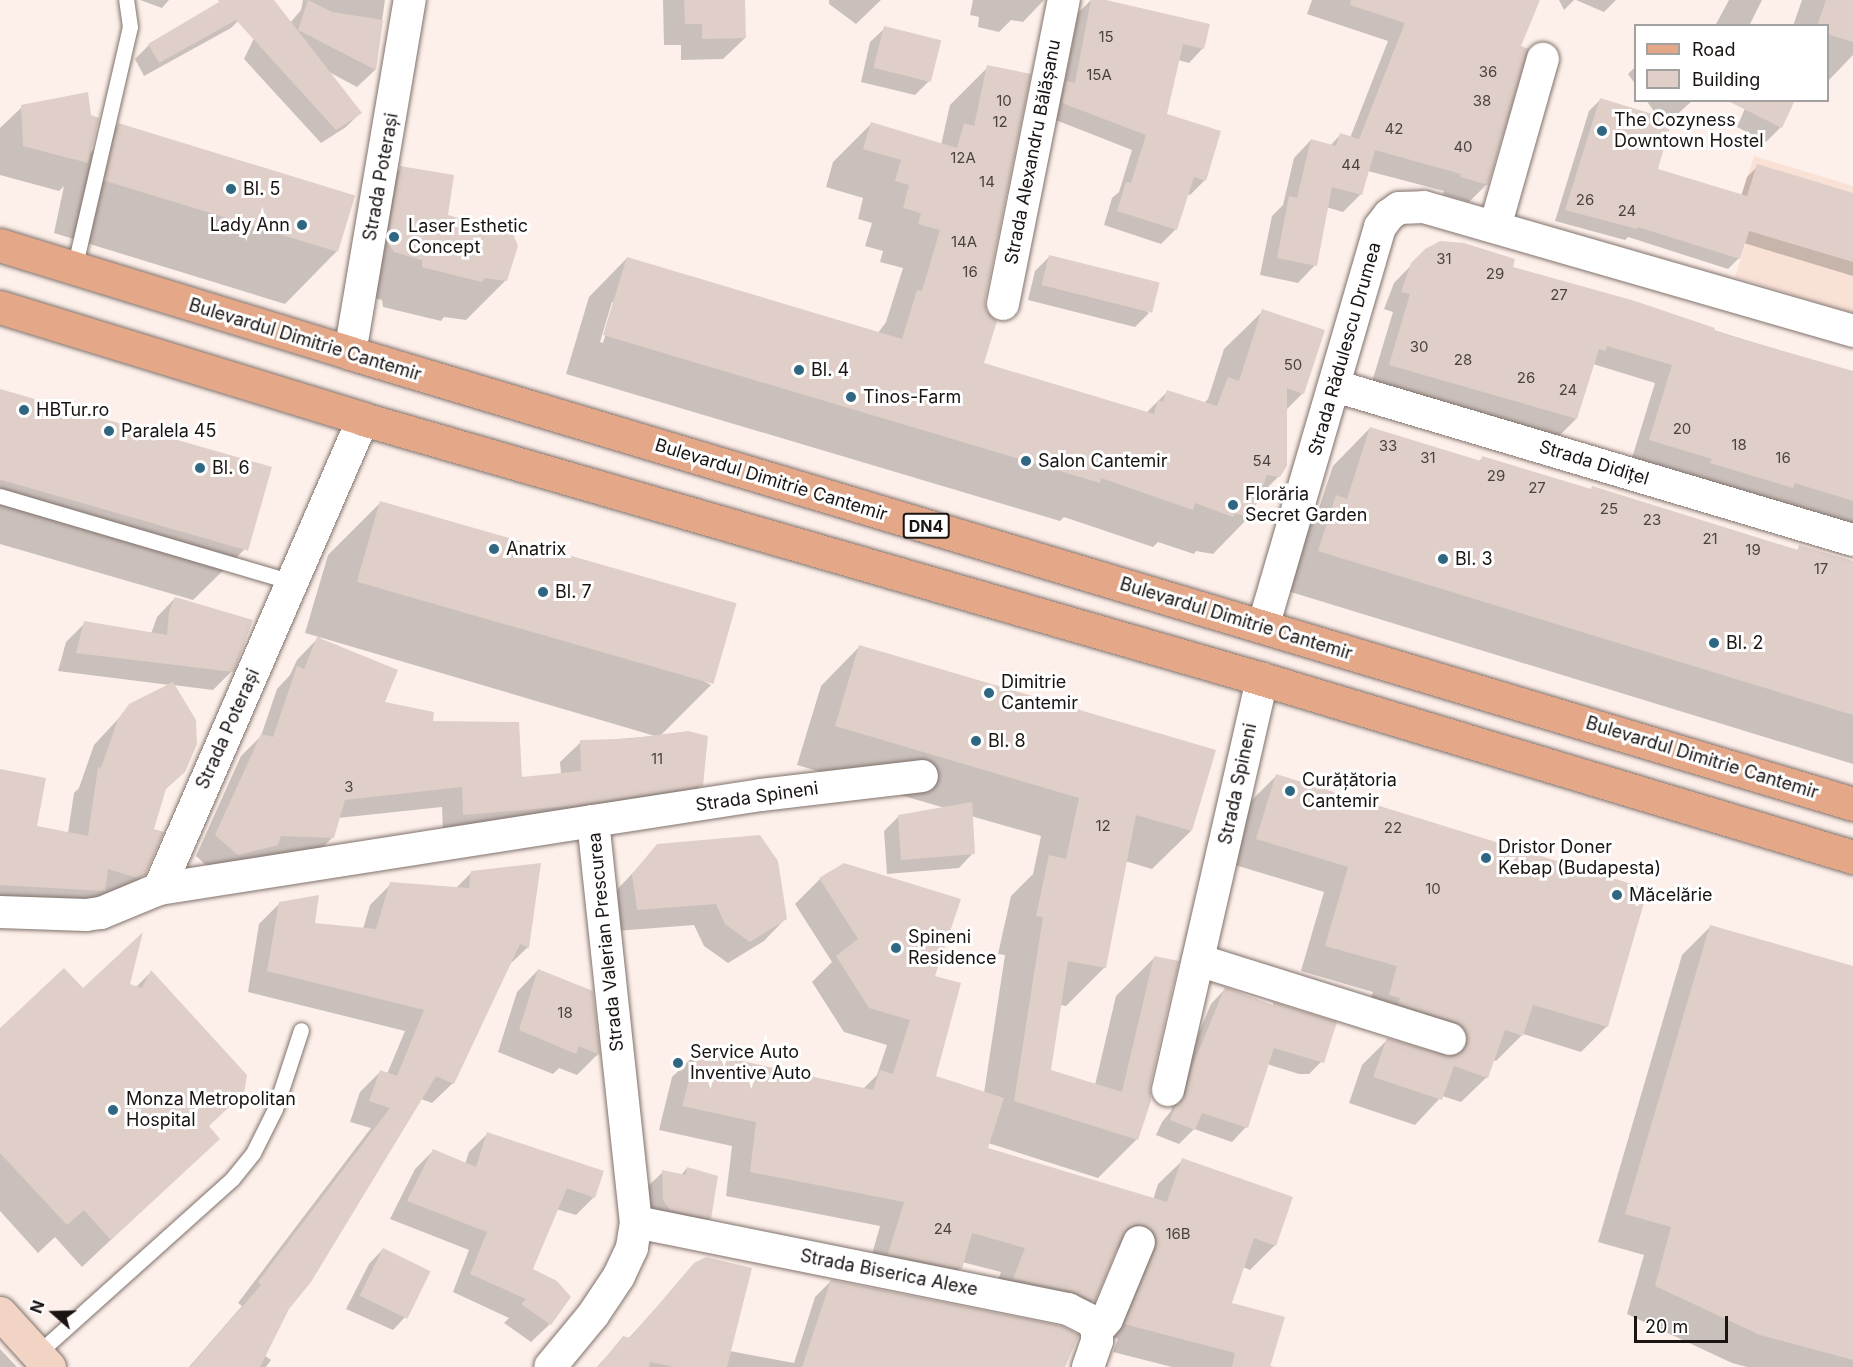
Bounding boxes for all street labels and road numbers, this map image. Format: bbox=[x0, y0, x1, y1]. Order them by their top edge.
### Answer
street label: Strada Alexandru Bălășanu bbox=[1001, 38, 1065, 266]
street label: Strada Poterași bbox=[359, 111, 403, 243]
street label: Strada Rădulescu Drumea bbox=[1304, 240, 1386, 458]
street label: Bulevardul Dimitrie Cantemir bbox=[186, 294, 424, 386]
street label: Bulevardul Dimitrie Cantemir bbox=[652, 434, 890, 526]
street label: Strada Didițel bbox=[1536, 436, 1652, 490]
road number: DN4 bbox=[902, 513, 950, 539]
street label: Bulevardul Dimitrie Cantemir bbox=[1117, 573, 1355, 665]
street label: Strada Poterași bbox=[192, 665, 264, 793]
street label: Bulevardul Dimitrie Cantemir bbox=[1583, 712, 1821, 804]
street label: Strada Spineni bbox=[1215, 721, 1261, 847]
street label: Strada Spineni bbox=[694, 778, 820, 816]
street label: Strada Valerian Prescurea bbox=[584, 831, 628, 1053]
street label: Strada Biserica Alexe bbox=[798, 1245, 980, 1301]

